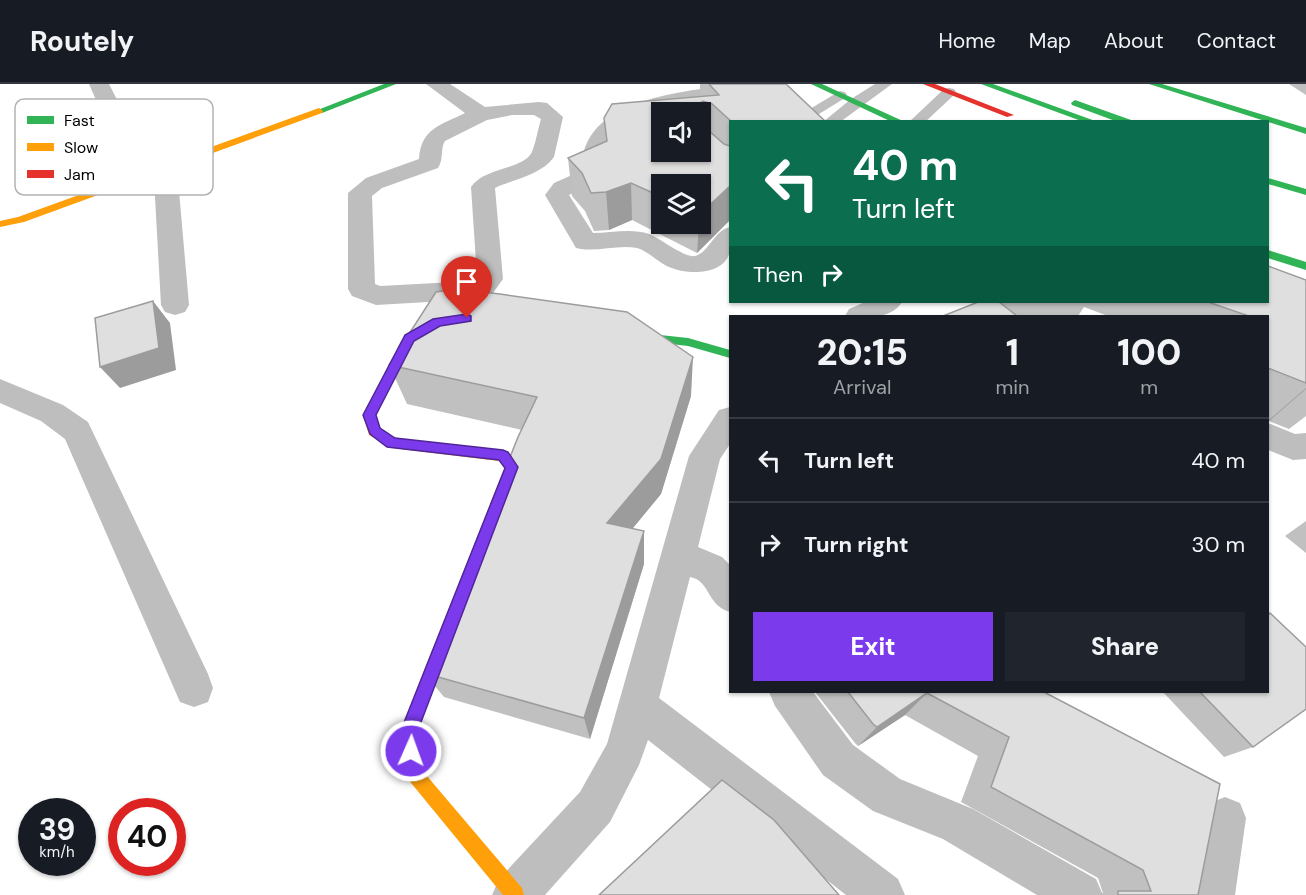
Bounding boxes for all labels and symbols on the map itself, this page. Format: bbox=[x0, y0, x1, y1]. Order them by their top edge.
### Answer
legend bbox=[15, 99, 213, 195]
text: Fast bbox=[64, 110, 95, 131]
text: Slow bbox=[64, 137, 98, 158]
text: Jam bbox=[64, 164, 95, 185]
pin bbox=[441, 256, 492, 318]
position arrow bbox=[379, 719, 443, 783]
speed limit sign: 40 bbox=[108, 798, 186, 876]

